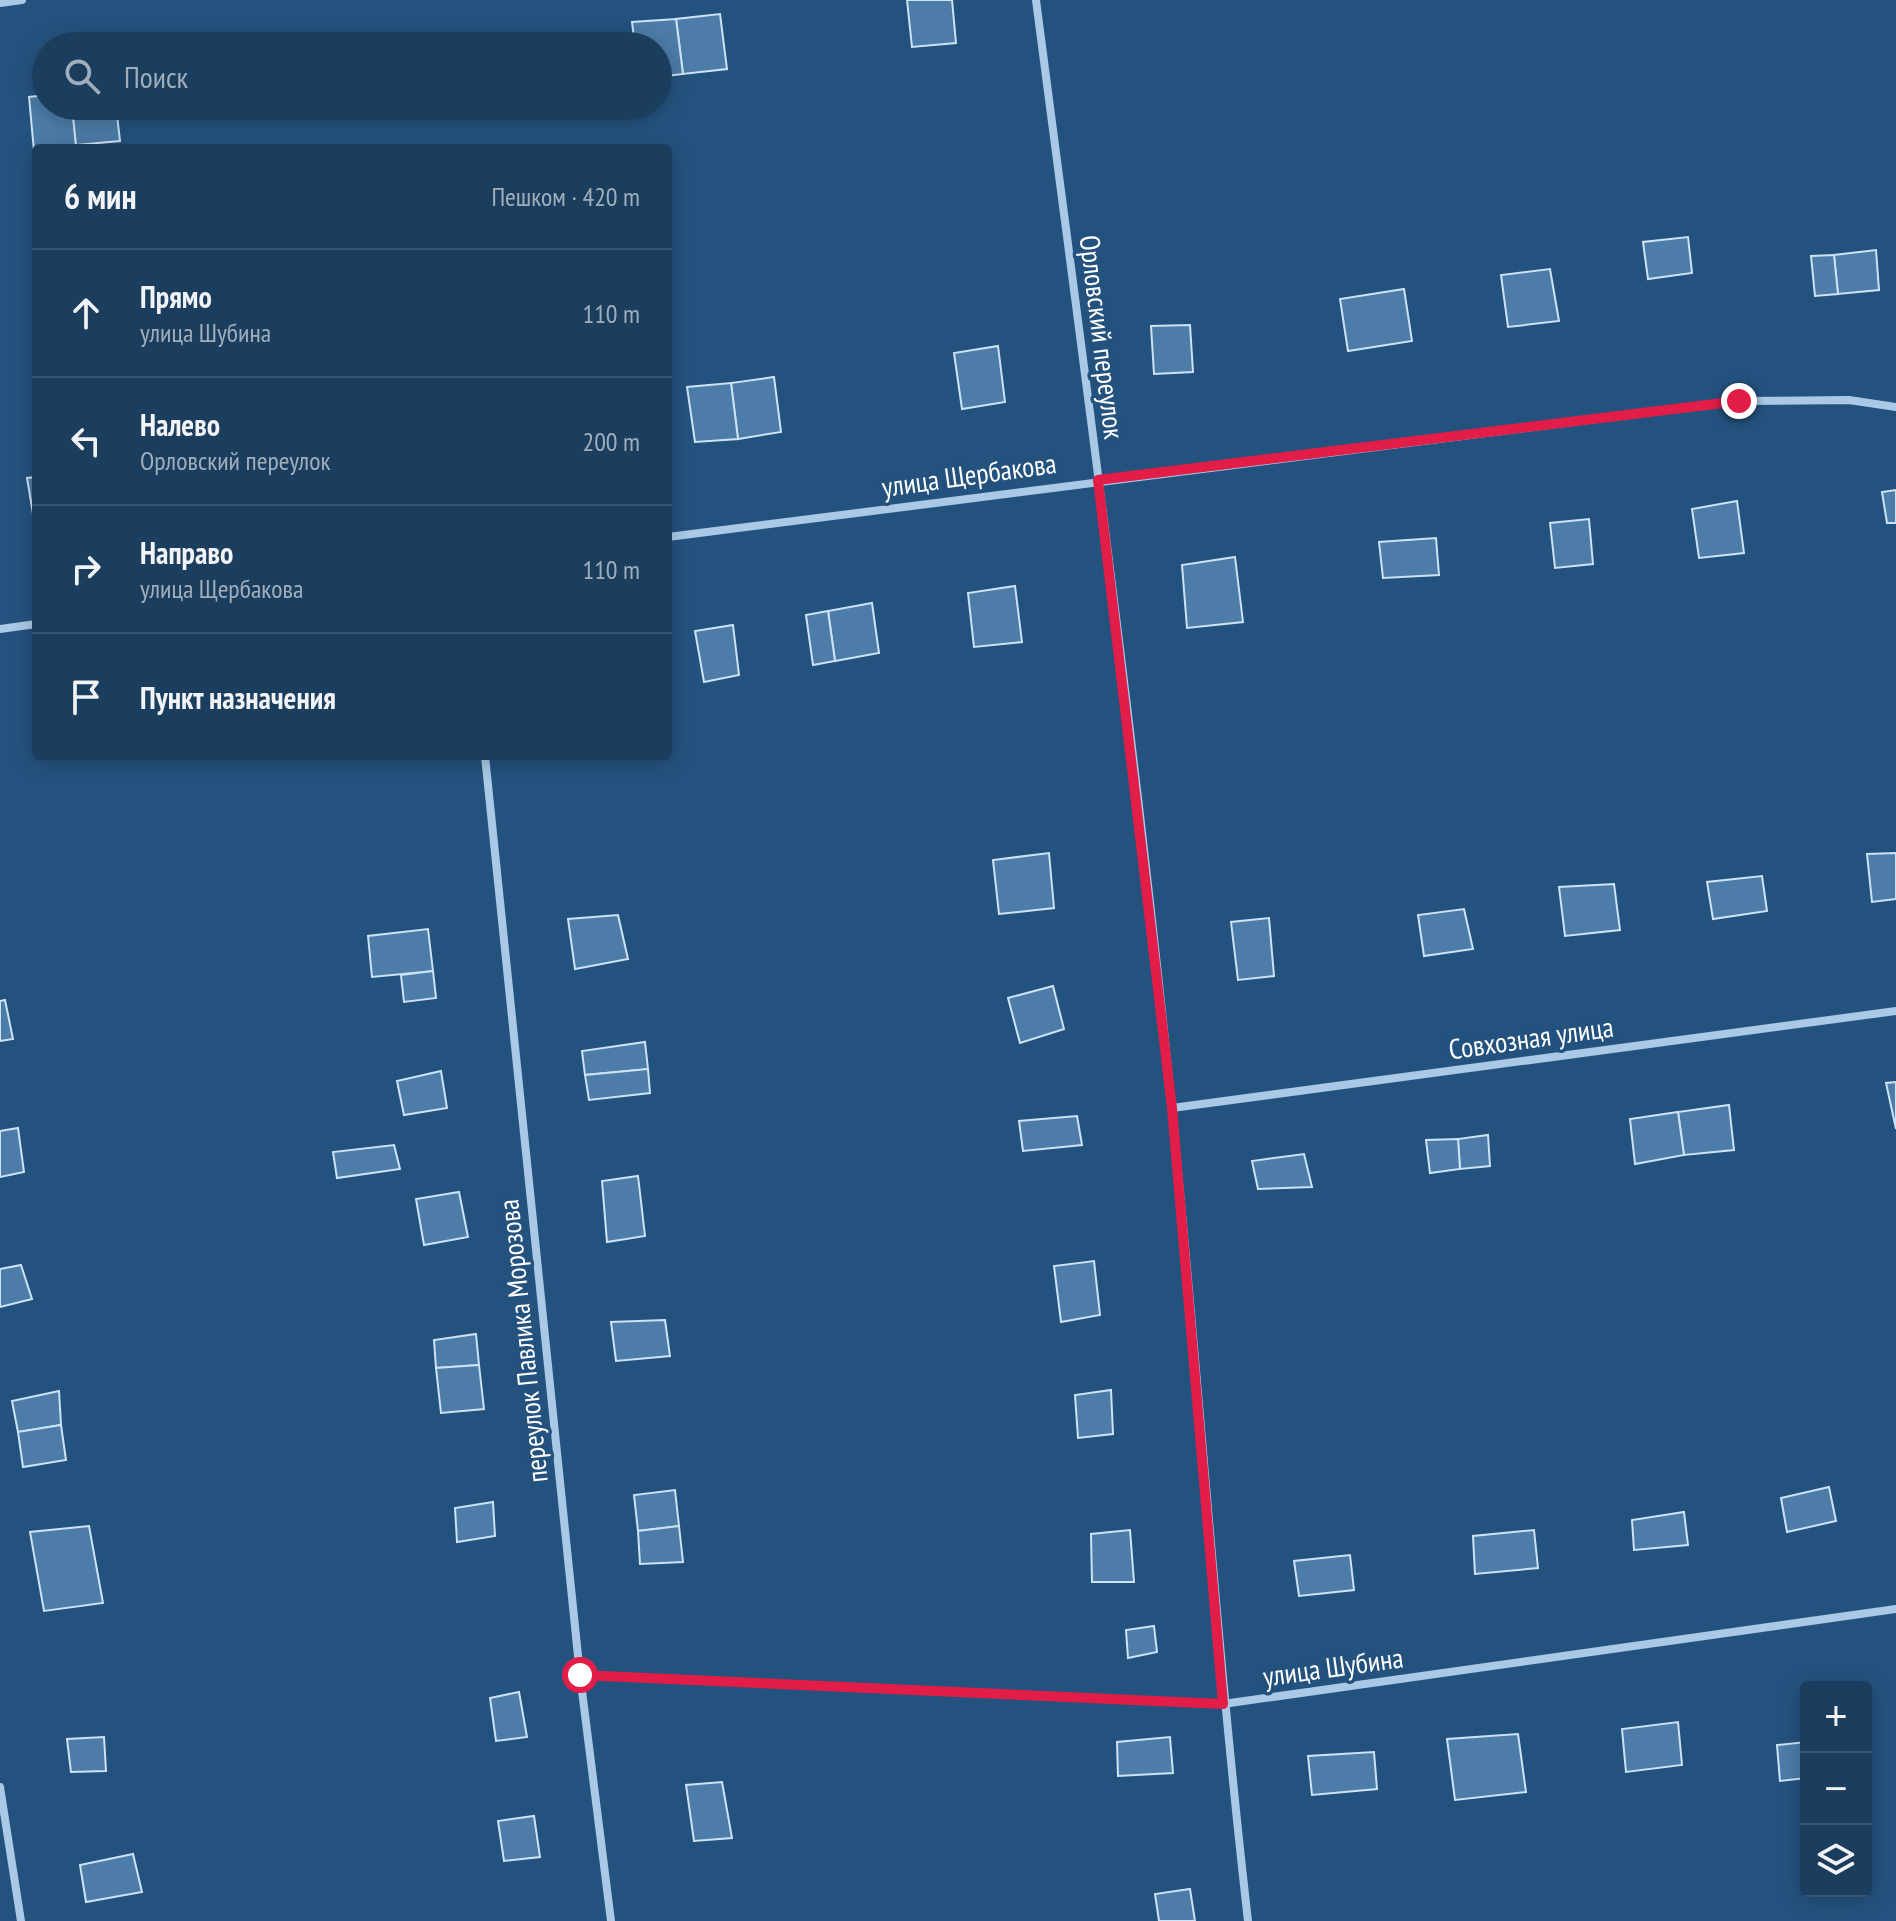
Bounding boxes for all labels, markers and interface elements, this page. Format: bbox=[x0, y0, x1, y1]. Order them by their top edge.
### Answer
search box bbox=[32, 32, 672, 120]
icon: search bbox=[60, 54, 104, 98]
text: Поиск bbox=[124, 57, 188, 96]
text: 6 мин bbox=[64, 174, 137, 218]
text: Пешком · 420 m bbox=[491, 180, 640, 213]
street label: Орловский переулок bbox=[1072, 233, 1133, 441]
text: Прямо bbox=[140, 277, 212, 316]
icon: ahead bbox=[64, 291, 108, 335]
text: 110 m bbox=[582, 297, 640, 330]
text: улица Шубина bbox=[140, 316, 271, 349]
route end bbox=[1721, 383, 1757, 419]
text: Налево bbox=[140, 405, 220, 444]
icon: left bbox=[64, 419, 108, 463]
text: 200 m bbox=[582, 425, 640, 458]
text: Орловский переулок bbox=[140, 444, 330, 477]
street label: улица Щербакова bbox=[879, 444, 1059, 505]
text: Направо bbox=[140, 533, 233, 572]
icon: right bbox=[64, 547, 108, 591]
text: 110 m bbox=[582, 553, 640, 586]
text: улица Щербакова bbox=[140, 572, 303, 605]
icon: arrive bbox=[64, 675, 108, 719]
text: Пункт назначения bbox=[140, 678, 336, 717]
street label: Совхозная улица bbox=[1446, 1008, 1616, 1067]
street label: переулок Павлика Морозова bbox=[489, 1197, 556, 1485]
street label: улица Шубина bbox=[1260, 1638, 1405, 1695]
route start bbox=[562, 1657, 598, 1693]
map controls bbox=[1800, 1681, 1872, 1897]
button: + bbox=[1800, 1681, 1872, 1753]
button: − bbox=[1800, 1753, 1872, 1825]
button: layers bbox=[1800, 1825, 1872, 1897]

